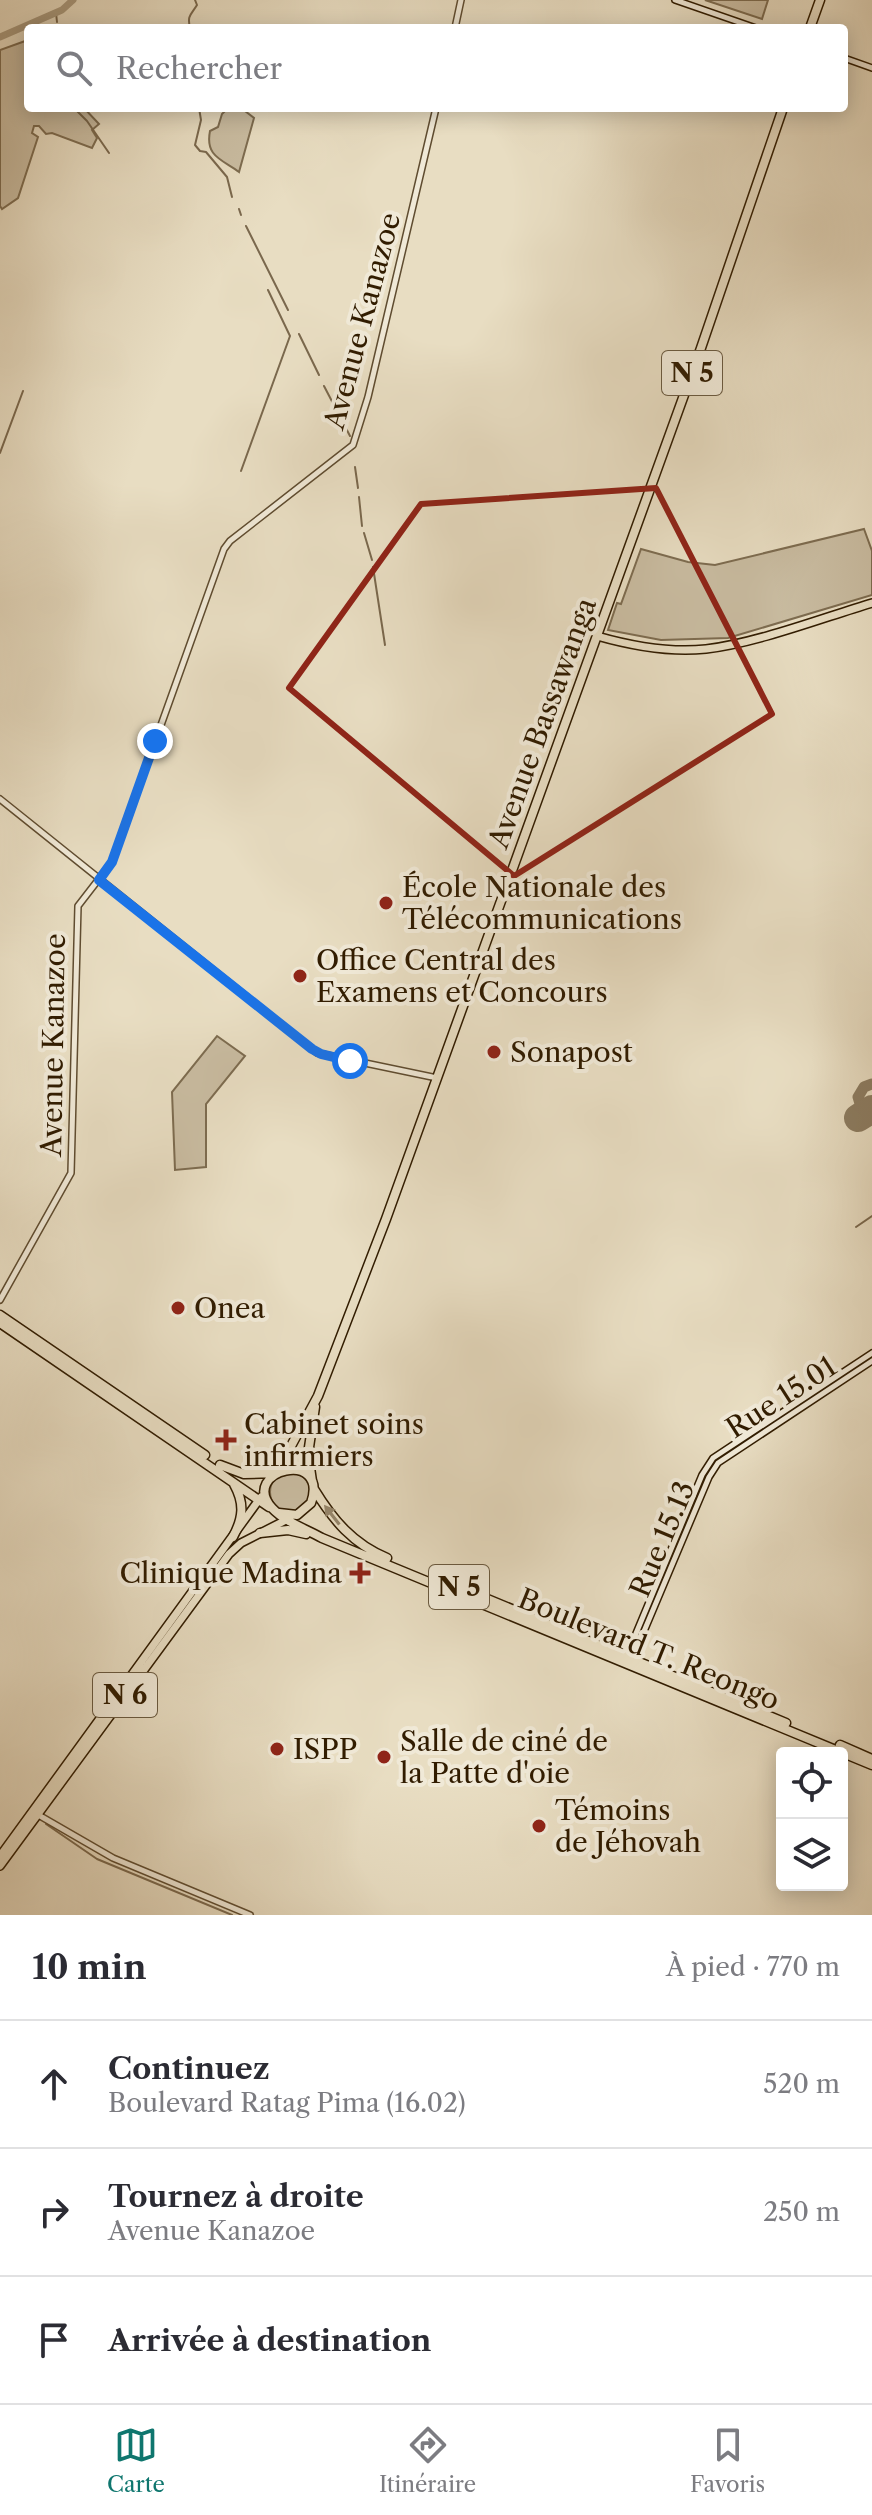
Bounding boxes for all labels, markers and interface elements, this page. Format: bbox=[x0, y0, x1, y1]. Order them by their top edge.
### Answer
search box bbox=[24, 24, 848, 112]
icon: search bbox=[52, 46, 96, 90]
text: Rechercher bbox=[116, 50, 282, 87]
street label: Avenue Kanazoe bbox=[316, 209, 407, 434]
road number: N 5 bbox=[662, 351, 722, 395]
street label: Avenue Bassawanga bbox=[481, 593, 603, 854]
route end bbox=[137, 723, 173, 759]
place label: École Nationale des Télécommunications bbox=[402, 870, 682, 936]
marker: École Nationale des Télécommunications bbox=[377, 894, 395, 912]
street label: Avenue Kanazoe bbox=[34, 933, 72, 1158]
place label: Office Central des Examens et Concours bbox=[316, 943, 608, 1009]
marker: Office Central des Examens et Concours bbox=[291, 967, 309, 985]
place label: Sonapost bbox=[510, 1035, 633, 1069]
route start bbox=[332, 1043, 368, 1079]
marker: Sonapost bbox=[485, 1043, 503, 1061]
place label: Onea bbox=[194, 1291, 265, 1325]
marker: Onea bbox=[169, 1299, 187, 1317]
street label: Rue 15.01 bbox=[720, 1349, 843, 1445]
place label: Cabinet soins infirmiers bbox=[244, 1407, 424, 1473]
marker: Cabinet soins infirmiers bbox=[215, 1429, 237, 1451]
street label: Rue 15.13 bbox=[622, 1476, 702, 1602]
one-way arrow bbox=[324, 1505, 340, 1525]
place label: Clinique Madina bbox=[120, 1556, 342, 1590]
marker: Clinique Madina bbox=[349, 1562, 371, 1584]
road number: N 5 bbox=[429, 1565, 489, 1609]
street label: Boulevard T. Reongo bbox=[513, 1581, 785, 1717]
road number: N 6 bbox=[93, 1673, 157, 1717]
place label: Salle de ciné de la Patte d'oie bbox=[400, 1724, 608, 1790]
place label: ISPP bbox=[293, 1732, 357, 1766]
marker: ISPP bbox=[268, 1740, 286, 1758]
map controls bbox=[776, 1747, 848, 1891]
button: locate bbox=[776, 1747, 848, 1819]
marker: Salle de ciné de la Patte d'oie bbox=[375, 1748, 393, 1766]
place label: Témoins de Jéhovah bbox=[555, 1793, 701, 1859]
marker: Témoins de Jéhovah bbox=[530, 1817, 548, 1835]
button: layers bbox=[776, 1819, 848, 1891]
text: 10 min bbox=[32, 1946, 147, 1988]
text: À pied · 770 m bbox=[666, 1951, 840, 1983]
text: Continuez bbox=[108, 2050, 270, 2087]
icon: ahead bbox=[32, 2062, 76, 2106]
text: 520 m bbox=[763, 2068, 840, 2100]
text: Boulevard Ratag Pima (16.02) bbox=[108, 2087, 466, 2119]
text: Tournez à droite bbox=[108, 2178, 364, 2215]
icon: right bbox=[32, 2190, 76, 2234]
text: 250 m bbox=[763, 2196, 840, 2228]
text: Avenue Kanazoe bbox=[108, 2215, 315, 2247]
icon: arrive bbox=[32, 2318, 76, 2362]
text: Arrivée à destination bbox=[108, 2322, 431, 2359]
tab: Carte bbox=[107, 2423, 165, 2498]
tab: Itinéraire bbox=[379, 2423, 476, 2498]
tab: Favoris bbox=[690, 2423, 765, 2498]

